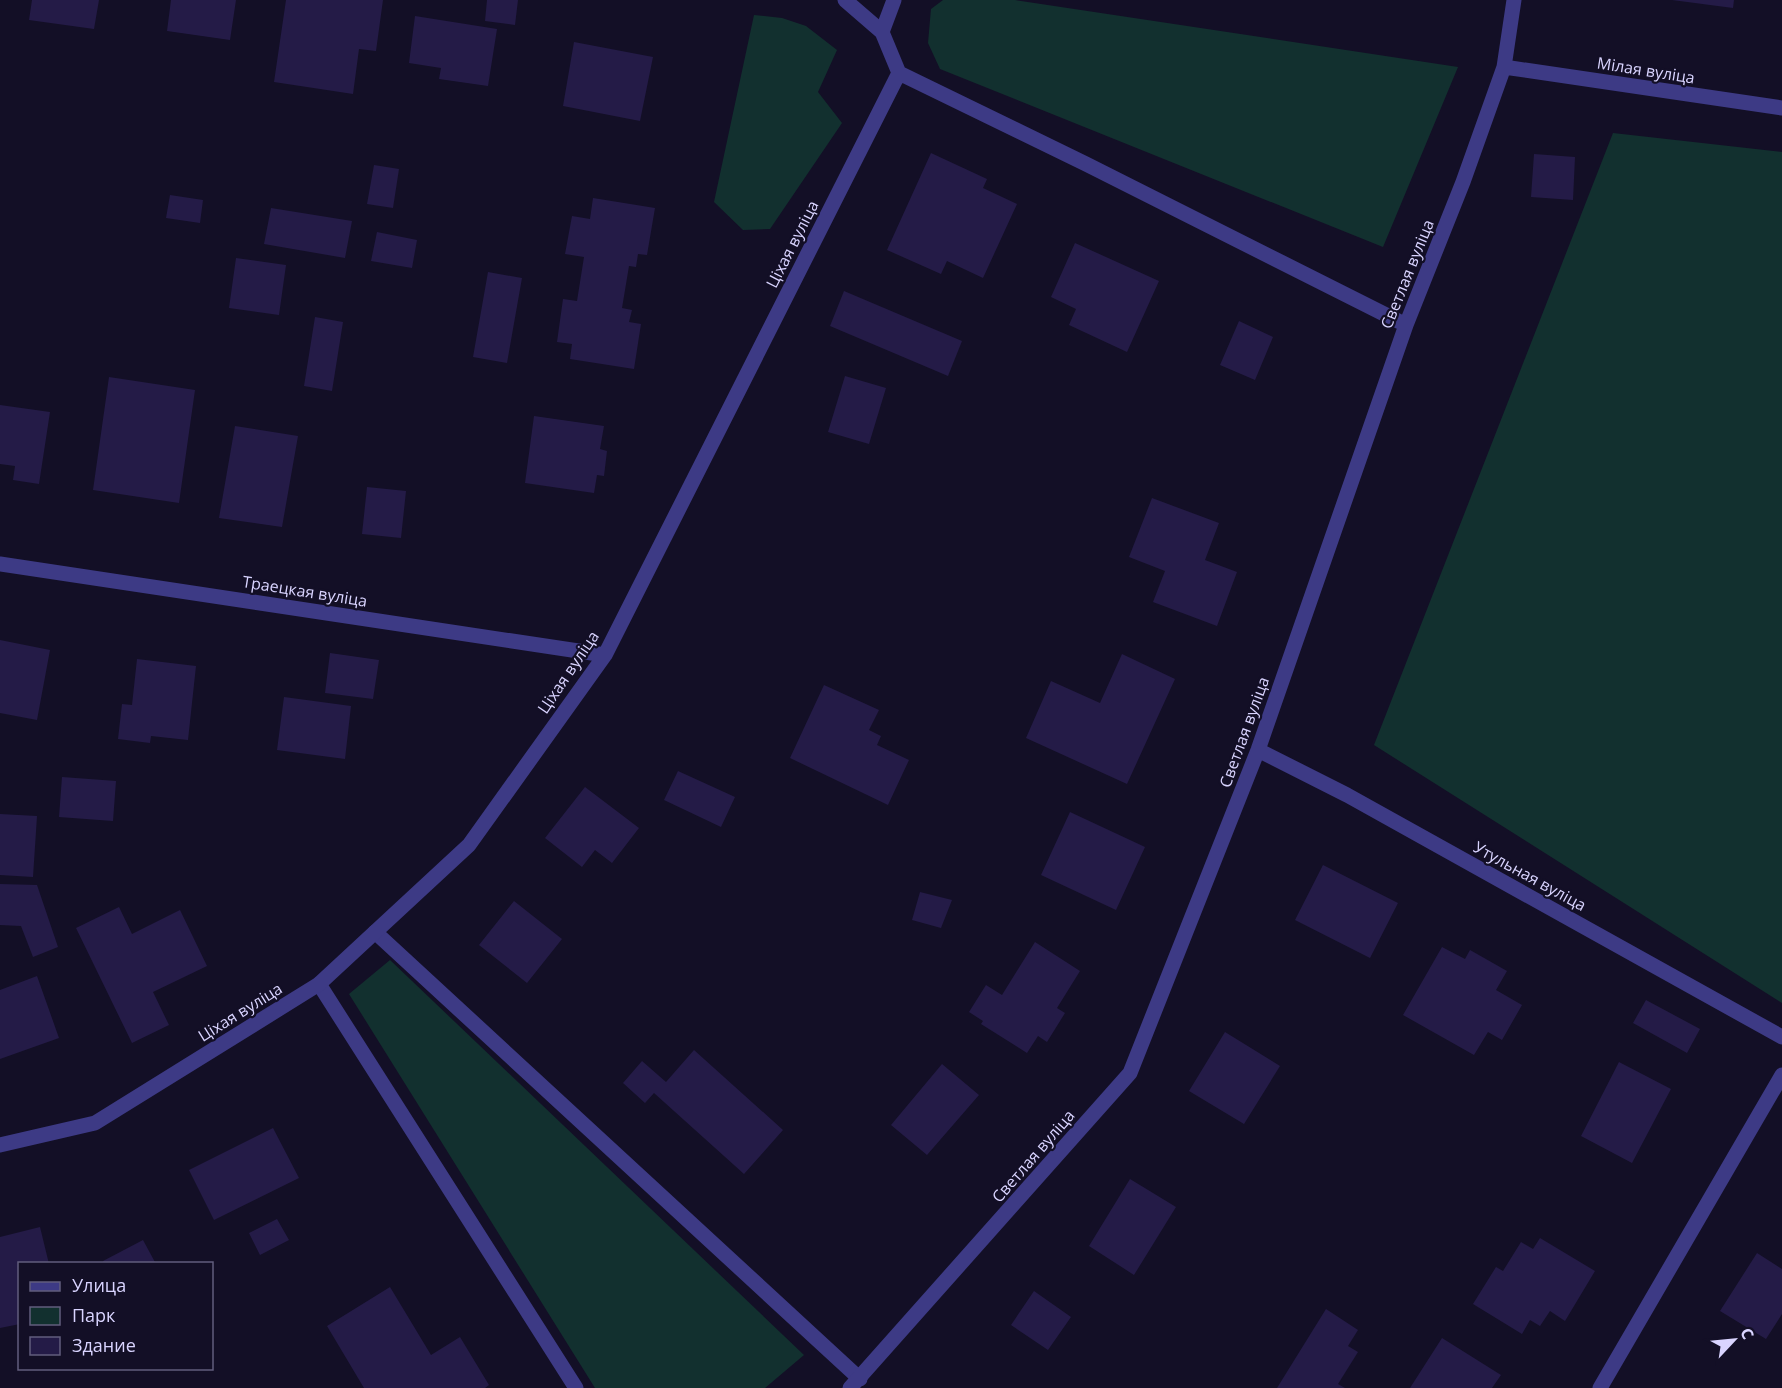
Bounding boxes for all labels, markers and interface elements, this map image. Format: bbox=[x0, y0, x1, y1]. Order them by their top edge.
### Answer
street label: Мілая вуліца bbox=[1595, 51, 1697, 89]
street label: Ціхая вуліца bbox=[761, 196, 823, 292]
street label: Светлая вуліца bbox=[1375, 216, 1439, 332]
street label: Траецкая вуліца bbox=[241, 570, 369, 612]
street label: Ціхая вуліца bbox=[532, 626, 604, 718]
street label: Светлая вуліца bbox=[1214, 674, 1274, 790]
street label: Утульная вуліца bbox=[1470, 836, 1590, 916]
street label: Ціхая вуліца bbox=[194, 977, 286, 1047]
street label: Светлая вуліца bbox=[987, 1105, 1079, 1207]
legend bbox=[18, 1262, 213, 1370]
text: Улица bbox=[72, 1273, 126, 1297]
text: Парк bbox=[72, 1303, 116, 1327]
north arrow bbox=[1704, 1310, 1764, 1370]
text: С bbox=[1735, 1324, 1760, 1343]
text: Здание bbox=[72, 1333, 136, 1357]

